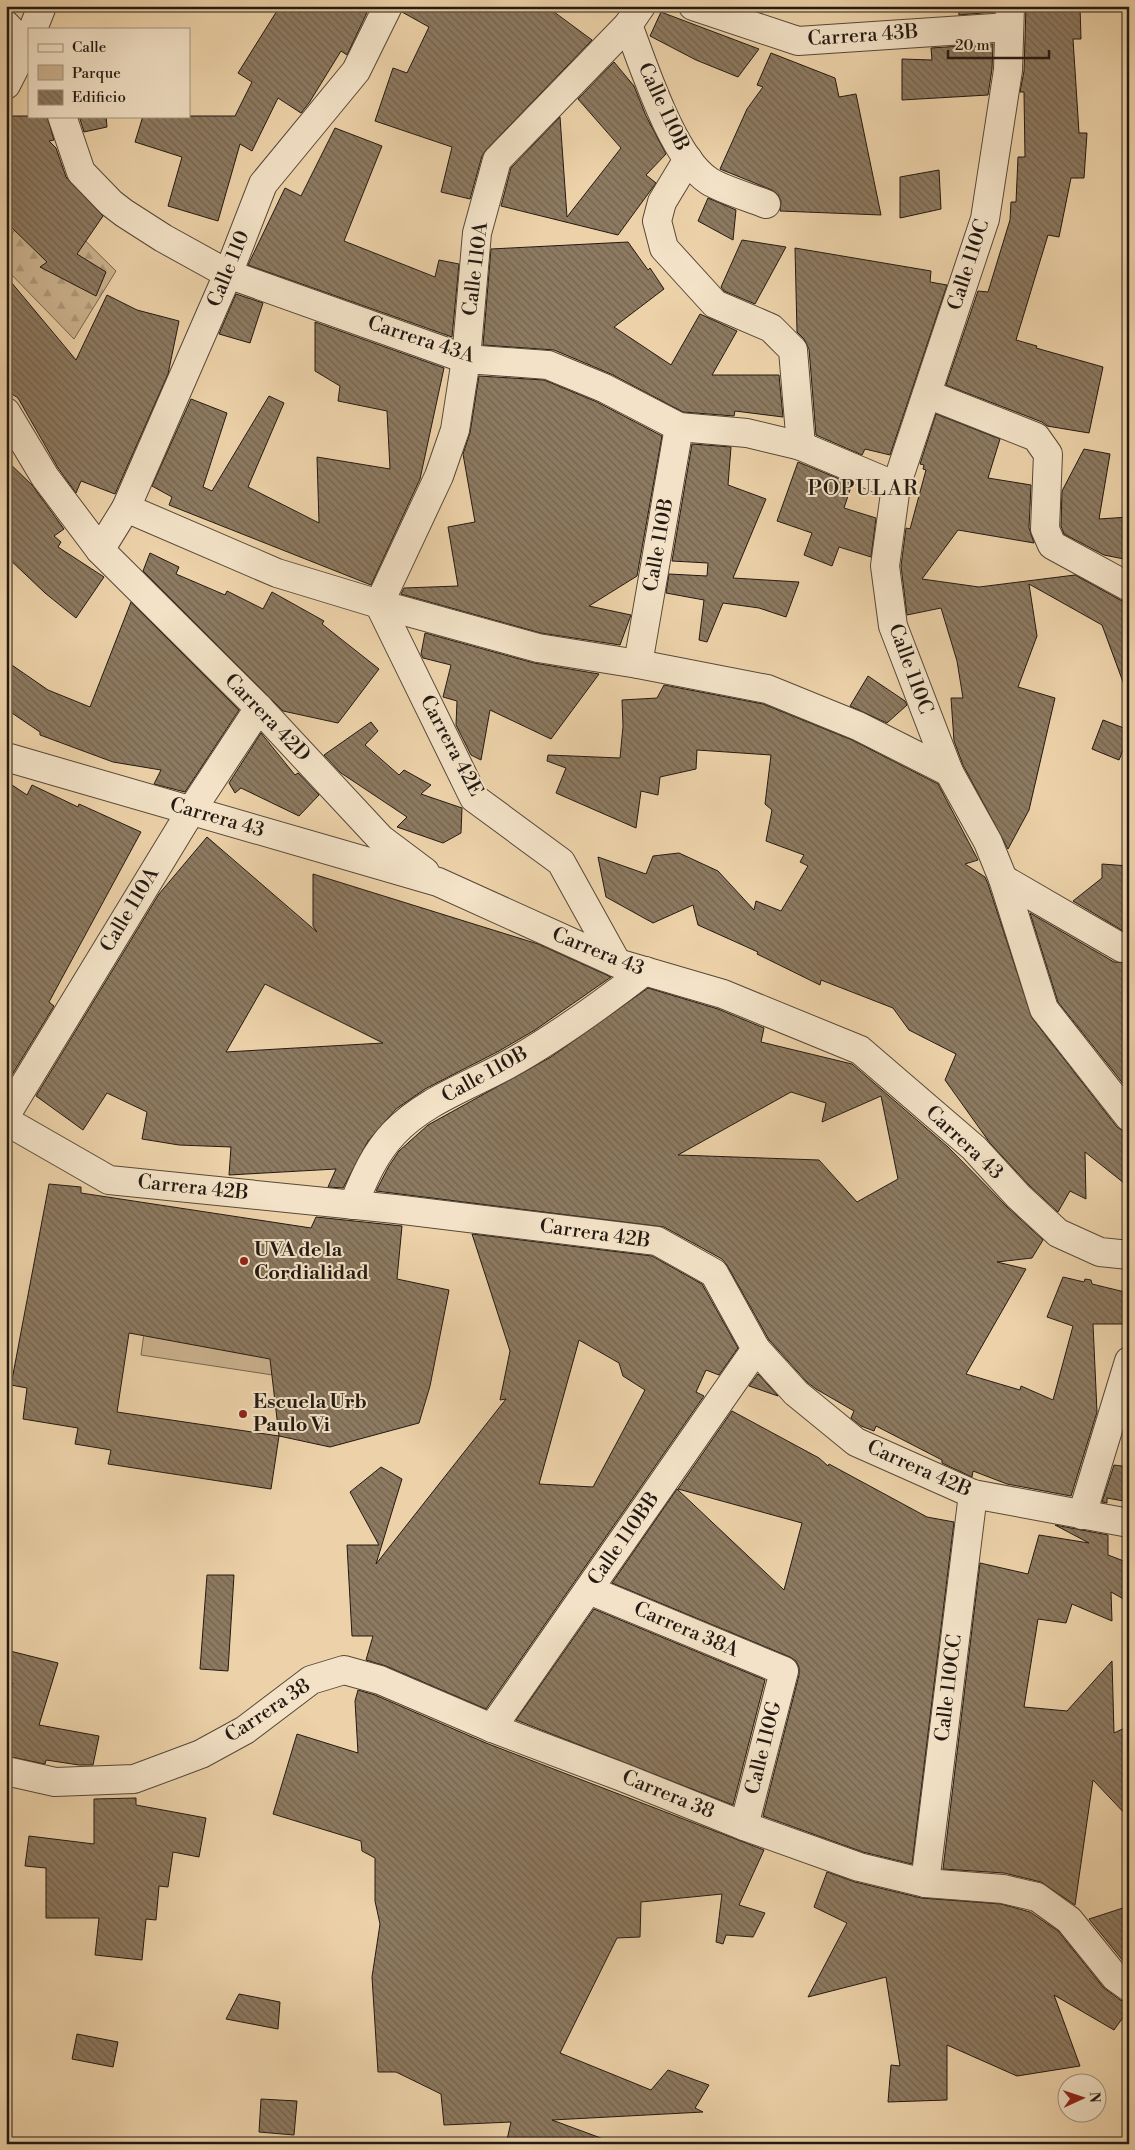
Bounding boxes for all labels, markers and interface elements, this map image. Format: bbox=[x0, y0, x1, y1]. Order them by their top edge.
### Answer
street label: Carrera 43B bbox=[807, 20, 919, 52]
legend bbox=[28, 28, 190, 118]
scale bar bbox=[948, 28, 1049, 60]
text: 20 m bbox=[955, 36, 990, 55]
text: Calle bbox=[72, 38, 106, 57]
street label: Calle 110B bbox=[632, 59, 694, 155]
text: Parque bbox=[72, 64, 121, 83]
text: Edificio bbox=[72, 88, 126, 107]
street label: Calle 110C bbox=[943, 216, 995, 314]
street label: Calle 110A bbox=[458, 219, 494, 317]
street label: Calle 110 bbox=[202, 227, 256, 311]
street label: Carrera 43A bbox=[364, 311, 479, 369]
district label: POPULAR bbox=[807, 476, 919, 502]
street label: Calle 110B bbox=[638, 496, 680, 594]
street label: Calle 110C bbox=[882, 620, 938, 718]
street label: Carrera 42D bbox=[219, 669, 315, 767]
street label: Carrera 42E bbox=[414, 691, 488, 801]
street label: Carrera 43 bbox=[167, 793, 267, 843]
street label: Calle 110A bbox=[95, 862, 166, 957]
street label: Carrera 43 bbox=[548, 922, 648, 982]
street label: Calle 110B bbox=[438, 1041, 532, 1109]
street label: Carrera 43 bbox=[920, 1101, 1008, 1185]
street label: Carrera 42B bbox=[136, 1170, 250, 1206]
street label: Carrera 42B bbox=[538, 1214, 652, 1254]
place label: UVA de la Cordialidad bbox=[254, 1238, 369, 1286]
marker: UVA de la Cordialidad bbox=[238, 1255, 250, 1267]
place label: Escuela Urb Paulo Vi bbox=[253, 1390, 367, 1438]
marker: Escuela Urb Paulo Vi bbox=[237, 1408, 249, 1420]
street label: Carrera 42B bbox=[863, 1435, 975, 1503]
street label: Calle 110BB bbox=[583, 1487, 665, 1591]
street label: Carrera 38A bbox=[630, 1597, 743, 1664]
street label: Calle 110CC bbox=[930, 1633, 968, 1743]
street label: Carrera 38 bbox=[221, 1673, 315, 1749]
street label: Calle 110G bbox=[740, 1699, 788, 1797]
street label: Carrera 38 bbox=[618, 1765, 718, 1825]
north arrow bbox=[1058, 2072, 1108, 2122]
text: N bbox=[1085, 2091, 1103, 2103]

